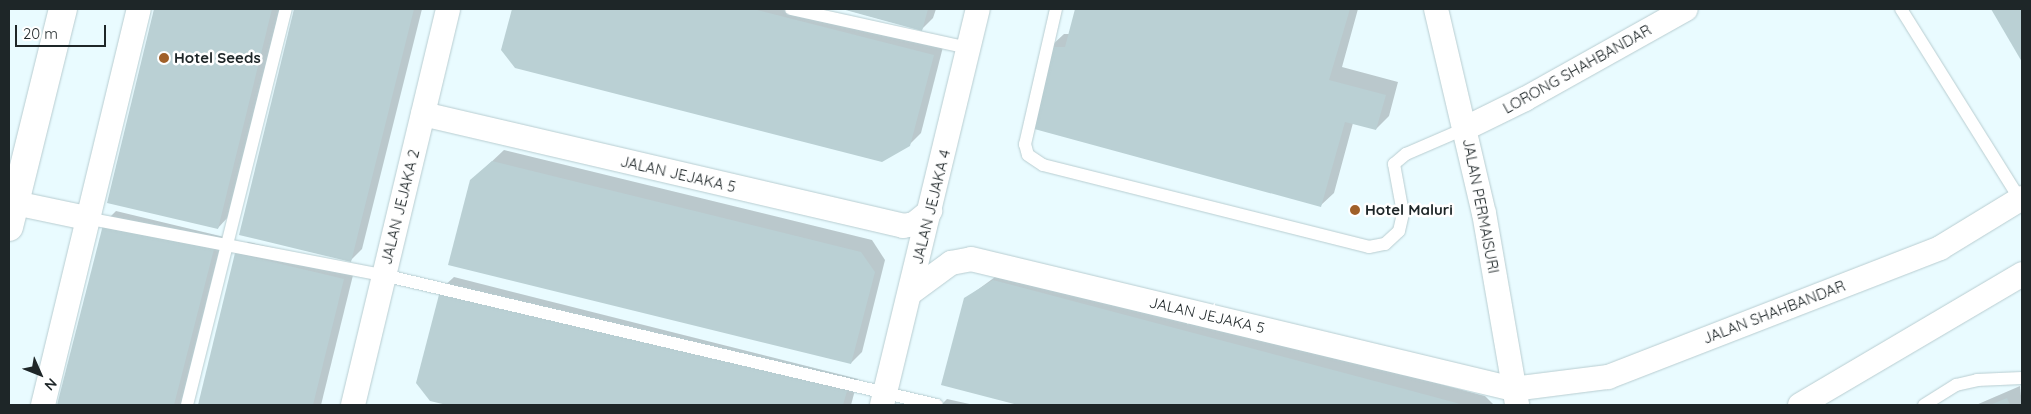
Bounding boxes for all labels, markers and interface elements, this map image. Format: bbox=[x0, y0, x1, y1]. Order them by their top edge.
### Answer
scale bar bbox=[18, 15, 109, 47]
street label: LORONG SHAHBANDAR bbox=[1500, 21, 1654, 117]
text: 20 m bbox=[23, 24, 58, 43]
place label: Hotel Seeds bbox=[174, 49, 261, 67]
marker: Hotel Seeds bbox=[158, 52, 170, 64]
street label: JALAN PERMAISURI bbox=[1459, 137, 1503, 275]
street label: JALAN JEJAKA 2 bbox=[377, 148, 423, 266]
street label: JALAN JEJAKA 4 bbox=[908, 148, 954, 266]
street label: JALAN JEJAKA 5 bbox=[619, 152, 737, 196]
place label: Hotel Maluri bbox=[1365, 201, 1453, 219]
marker: Hotel Maluri bbox=[1349, 204, 1361, 216]
street label: JALAN SHAHBANDAR bbox=[1700, 276, 1848, 348]
street label: JALAN JEJAKA 5 bbox=[1148, 293, 1266, 337]
north arrow bbox=[15, 349, 65, 399]
text: N bbox=[41, 374, 61, 394]

